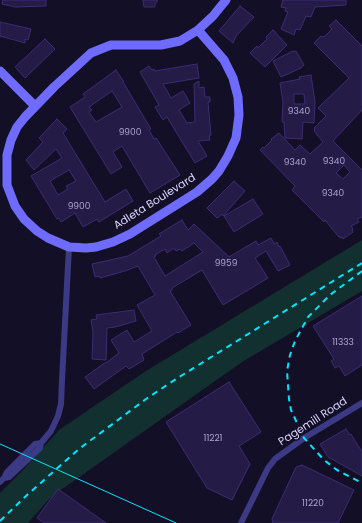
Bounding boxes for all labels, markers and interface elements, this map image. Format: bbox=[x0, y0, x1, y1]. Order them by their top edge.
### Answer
house number: 9340 bbox=[288, 107, 310, 117]
house number: 9900 bbox=[119, 128, 141, 138]
house number: 9340 bbox=[323, 157, 345, 167]
house number: 9340 bbox=[284, 158, 306, 168]
street label: Adleta Boulevard bbox=[112, 171, 198, 233]
house number: 9340 bbox=[322, 189, 344, 199]
house number: 9900 bbox=[68, 202, 90, 212]
house number: 9959 bbox=[215, 259, 237, 269]
house number: 11333 bbox=[332, 338, 354, 348]
street label: Pagemill Road bbox=[276, 395, 350, 449]
house number: 11221 bbox=[204, 434, 222, 444]
house number: 11220 bbox=[302, 499, 324, 509]

